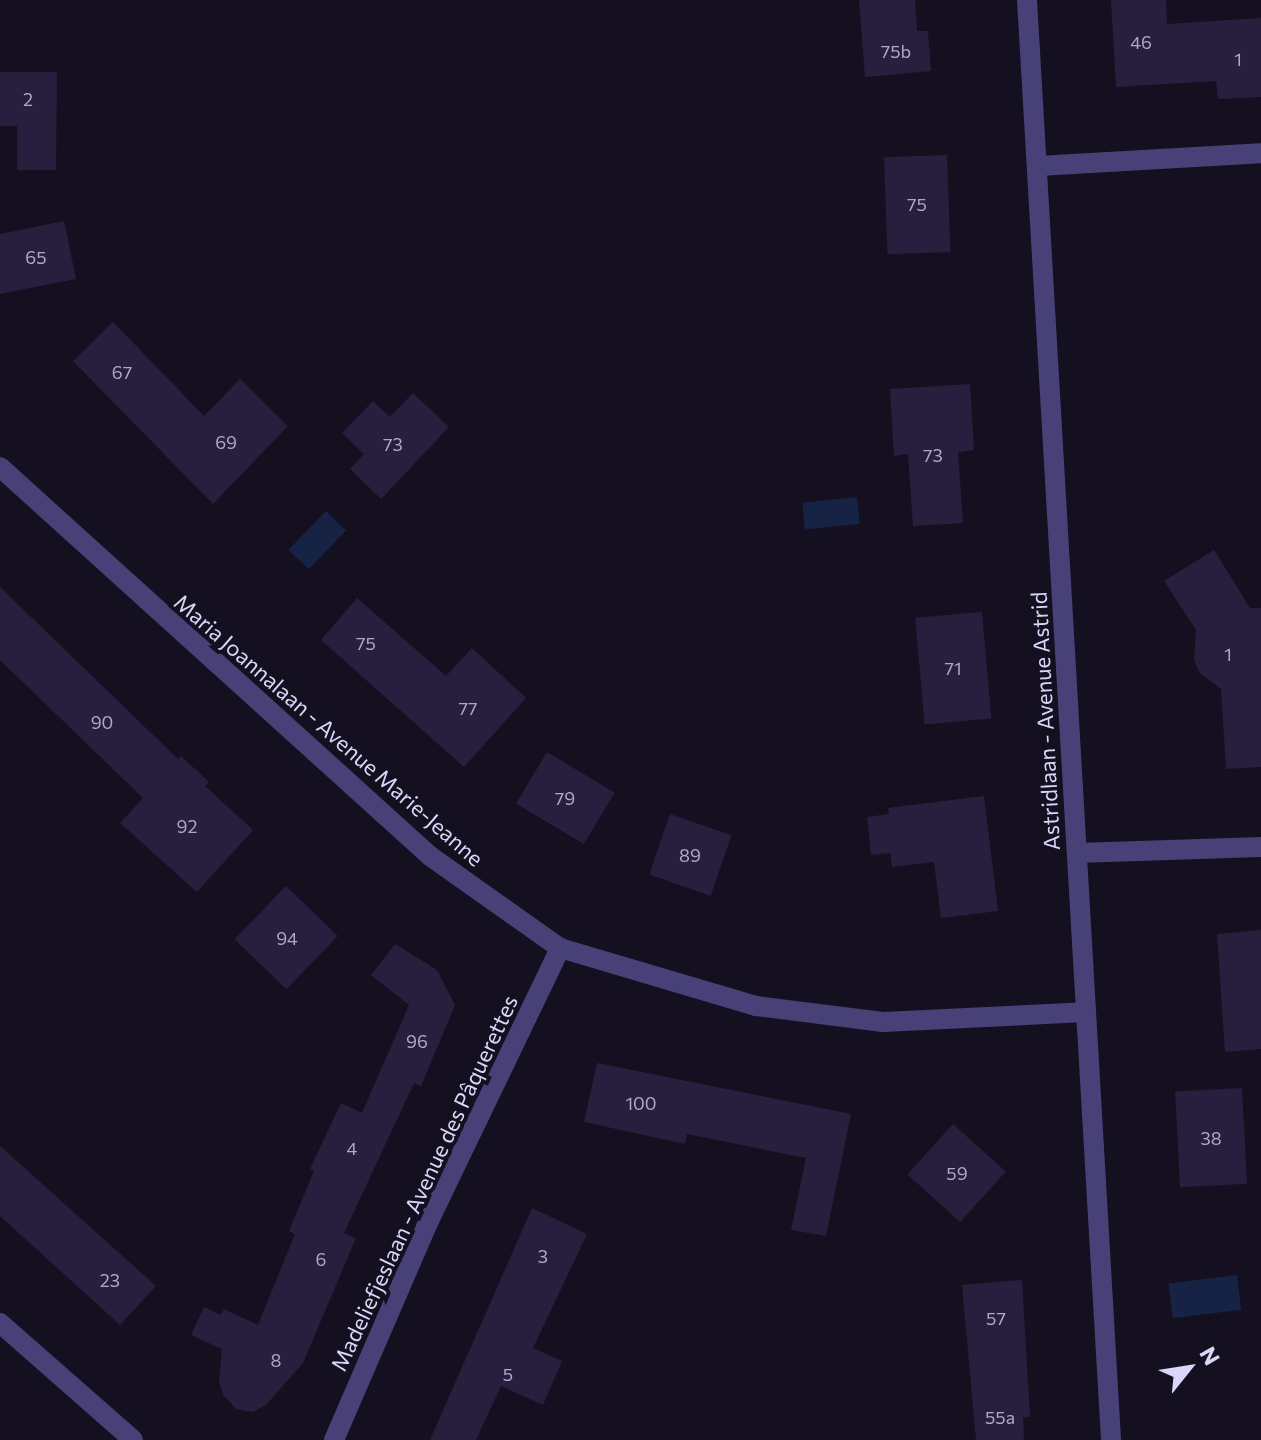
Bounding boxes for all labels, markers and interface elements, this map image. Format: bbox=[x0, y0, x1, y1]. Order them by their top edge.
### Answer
house number: 46 bbox=[1130, 31, 1152, 53]
house number: 75b bbox=[881, 40, 911, 62]
house number: 1 bbox=[1234, 48, 1242, 70]
house number: 2 bbox=[23, 88, 33, 110]
house number: 75 bbox=[907, 193, 927, 215]
house number: 65 bbox=[25, 246, 47, 268]
house number: 67 bbox=[112, 361, 132, 383]
house number: 69 bbox=[215, 431, 237, 453]
house number: 73 bbox=[383, 433, 403, 455]
house number: 73 bbox=[923, 444, 943, 466]
street label: Maria Joannalaan - Avenue Marie-Jeanne bbox=[169, 589, 489, 871]
street label: Astridlaan - Avenue Astrid bbox=[1025, 591, 1065, 851]
house number: 75 bbox=[356, 632, 376, 654]
house number: 1 bbox=[1224, 643, 1232, 665]
house number: 71 bbox=[944, 657, 962, 679]
house number: 77 bbox=[458, 697, 478, 719]
house number: 90 bbox=[91, 711, 113, 733]
house number: 79 bbox=[555, 787, 575, 809]
house number: 92 bbox=[177, 815, 197, 837]
house number: 89 bbox=[679, 844, 701, 866]
house number: 94 bbox=[276, 927, 298, 949]
street label: Madeliefjeslaan - Avenue des Pâquerettes bbox=[325, 991, 523, 1375]
house number: 96 bbox=[406, 1030, 428, 1052]
house number: 100 bbox=[625, 1092, 657, 1114]
house number: 38 bbox=[1200, 1127, 1222, 1149]
house number: 4 bbox=[347, 1137, 357, 1159]
house number: 59 bbox=[946, 1162, 968, 1184]
house number: 3 bbox=[538, 1245, 548, 1267]
house number: 6 bbox=[316, 1248, 326, 1270]
house number: 23 bbox=[100, 1269, 120, 1291]
house number: 57 bbox=[986, 1307, 1006, 1329]
north arrow bbox=[1149, 1328, 1229, 1408]
text: N bbox=[1194, 1342, 1226, 1370]
house number: 8 bbox=[271, 1349, 281, 1371]
house number: 5 bbox=[503, 1363, 513, 1385]
house number: 55a bbox=[985, 1406, 1015, 1428]

